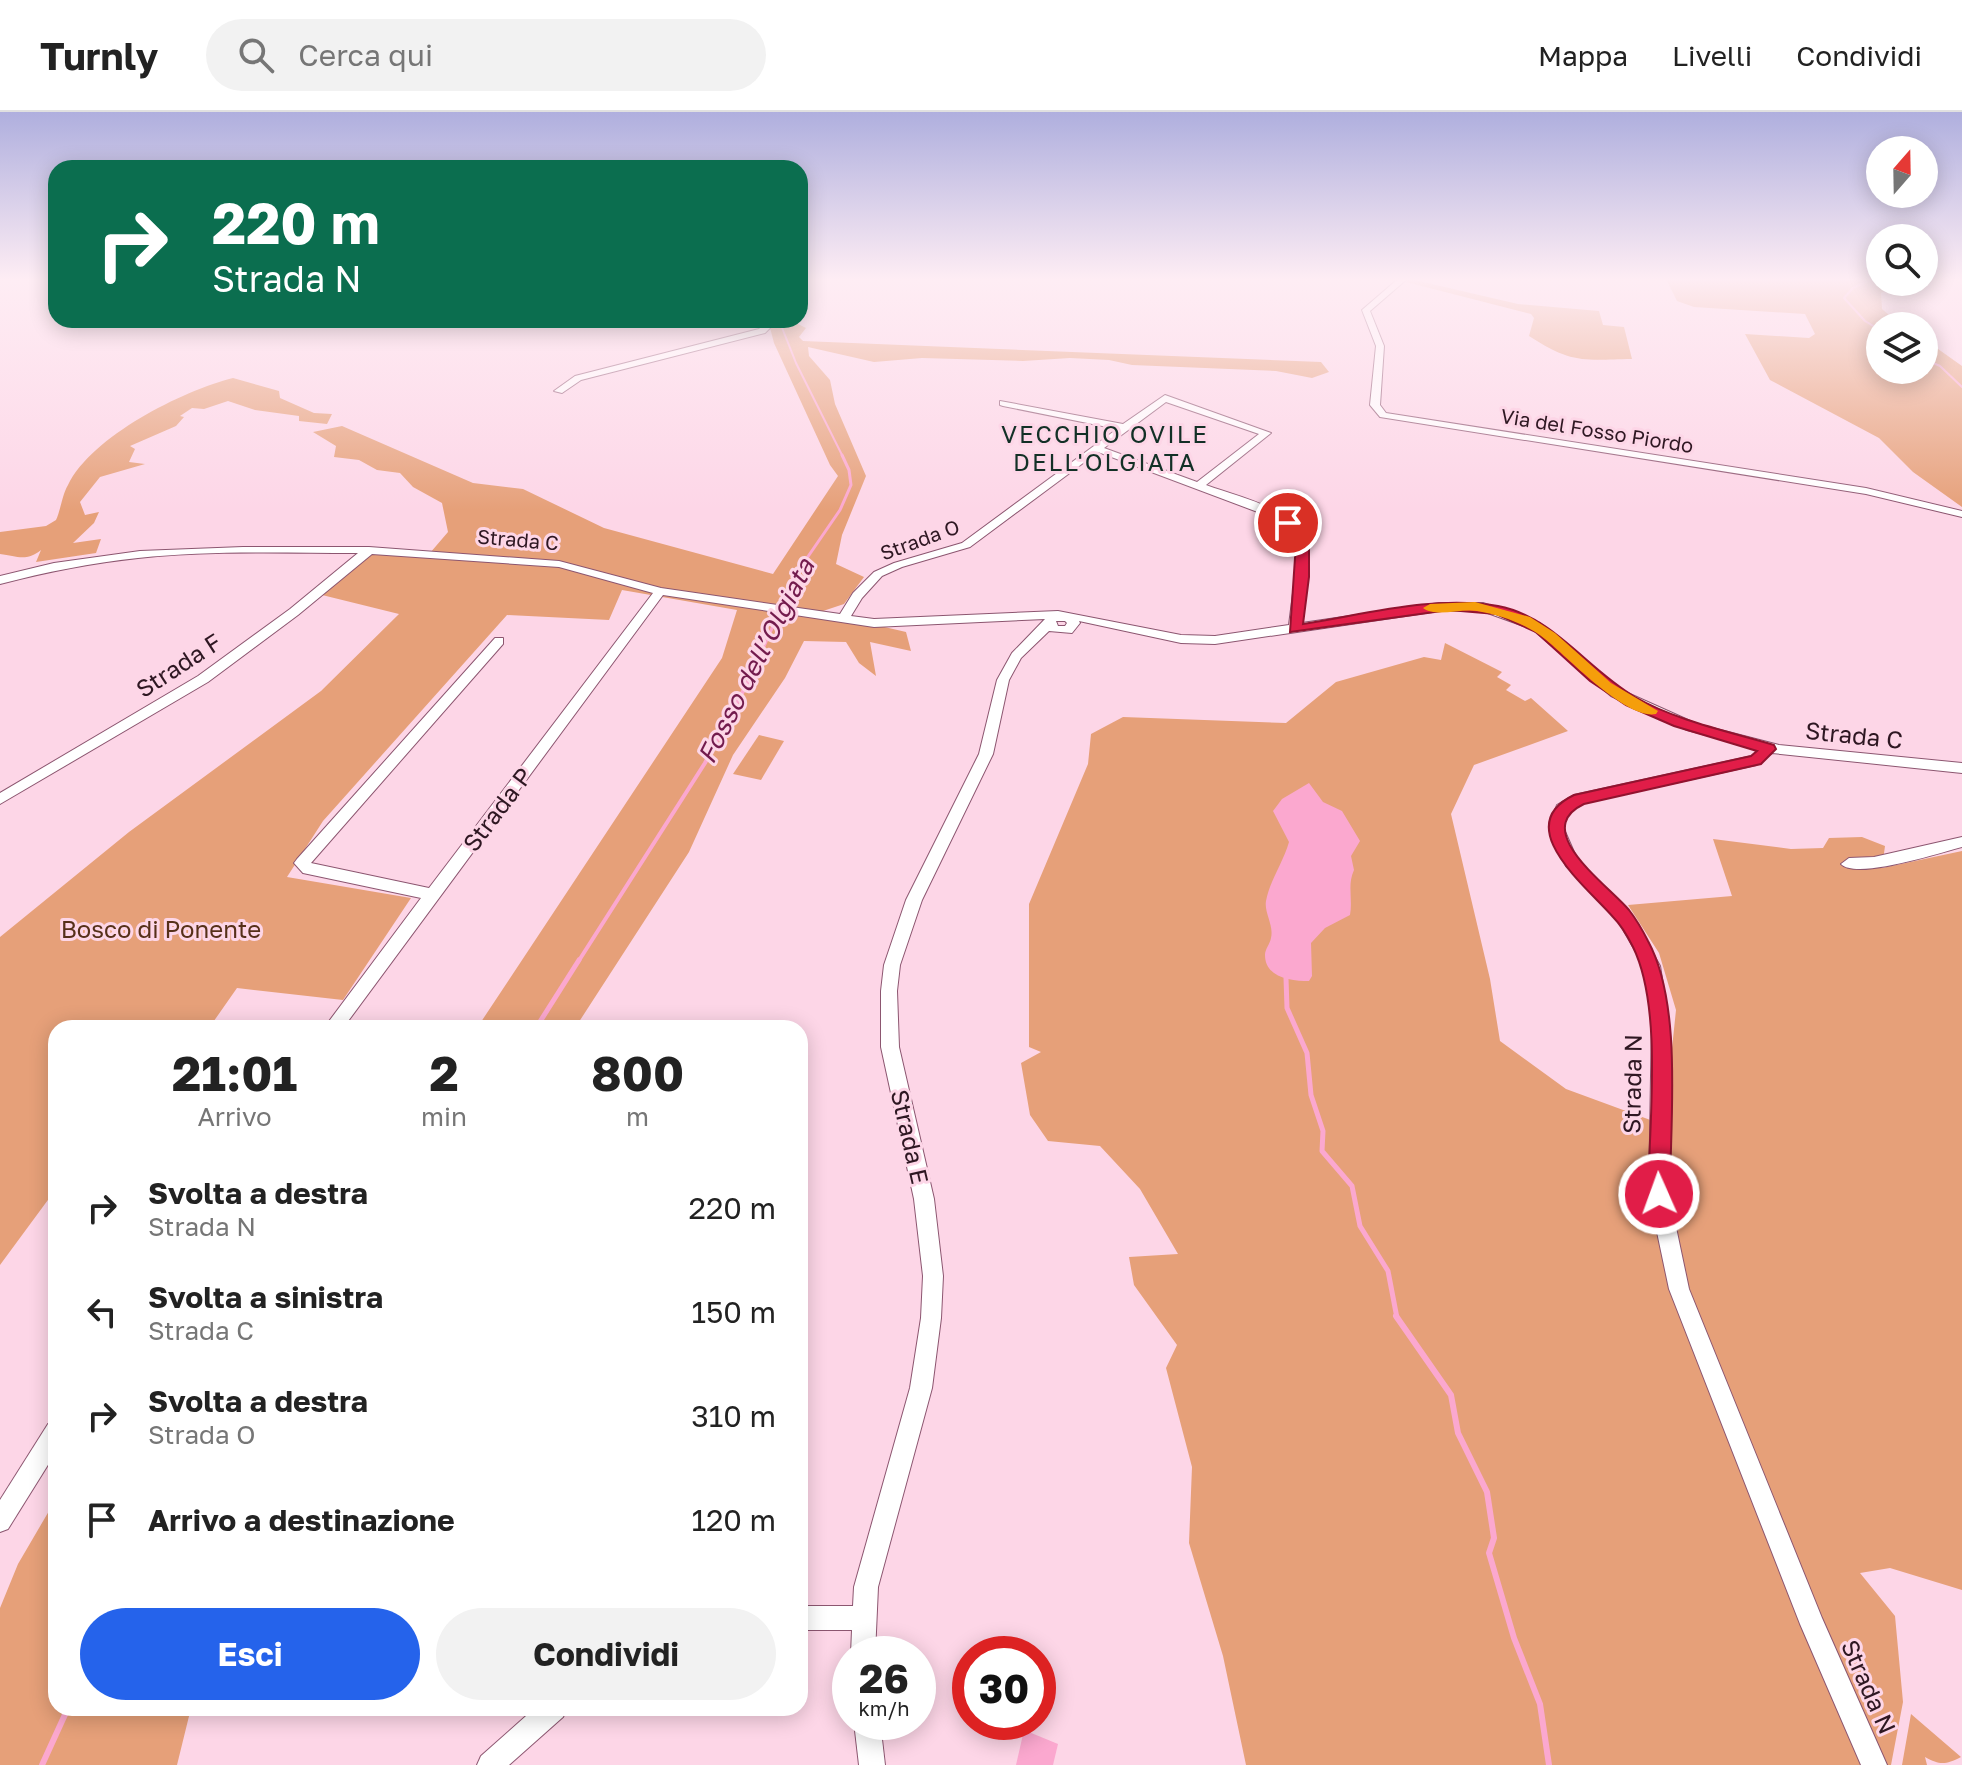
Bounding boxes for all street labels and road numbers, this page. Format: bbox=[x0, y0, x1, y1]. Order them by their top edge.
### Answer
street label: Via del Fosso Piordo bbox=[1499, 403, 1695, 457]
street label: Strada O bbox=[877, 514, 963, 564]
street label: Strada C bbox=[476, 523, 560, 555]
street label: Strada F bbox=[130, 627, 226, 703]
street label: Strada C bbox=[1804, 715, 1904, 754]
street label: Strada P bbox=[456, 762, 538, 857]
street label: Strada N bbox=[1616, 1034, 1647, 1134]
street label: Strada E bbox=[886, 1087, 935, 1187]
street label: Strada N bbox=[1836, 1635, 1903, 1738]

